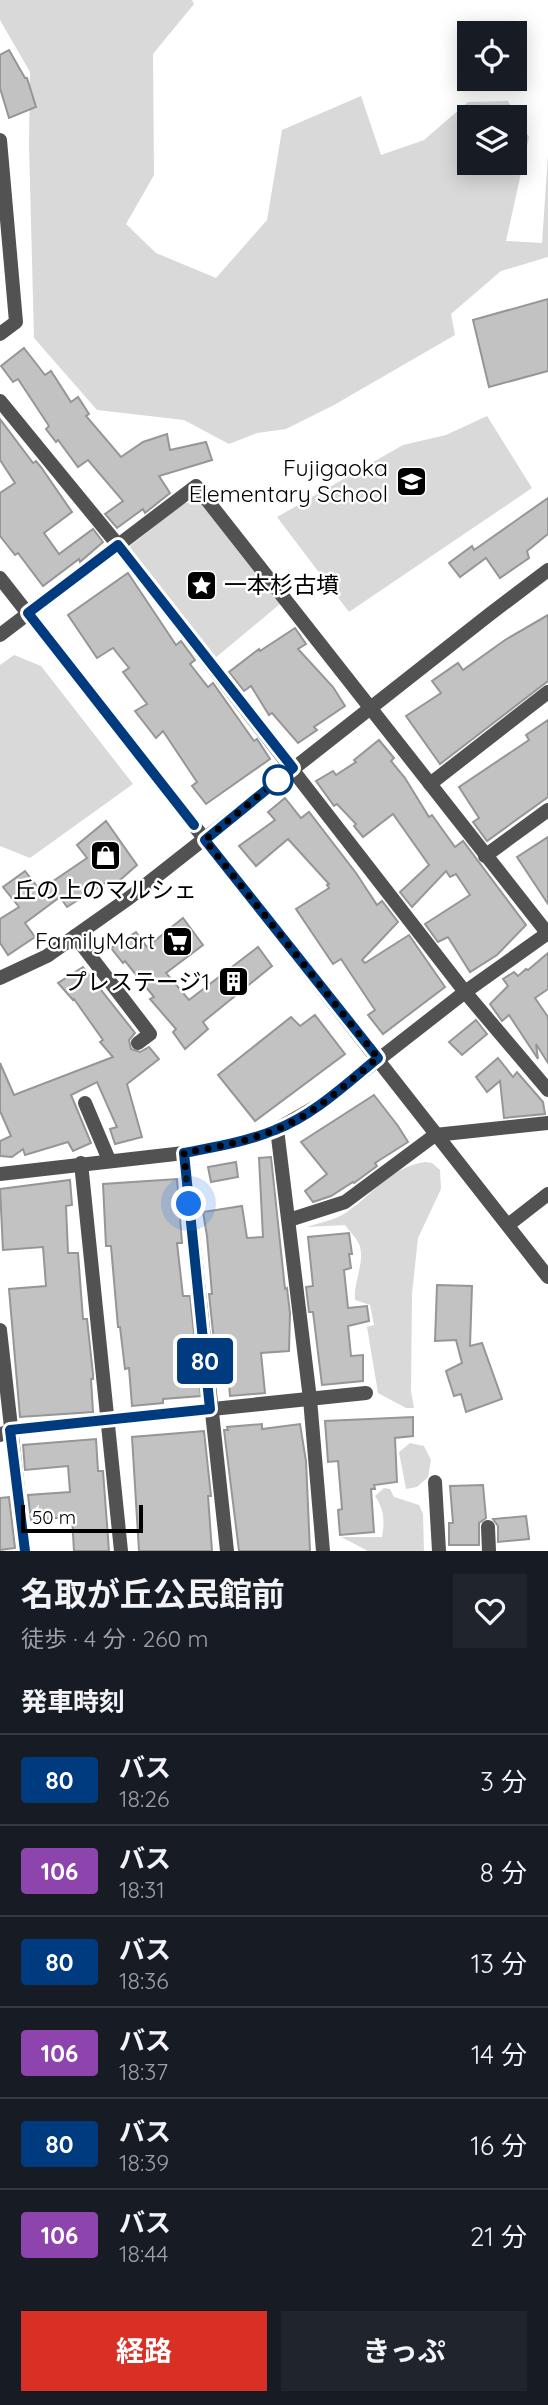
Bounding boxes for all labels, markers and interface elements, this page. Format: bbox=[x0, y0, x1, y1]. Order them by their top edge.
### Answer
map controls bbox=[457, 21, 527, 175]
button: locate bbox=[457, 21, 527, 91]
button: layers bbox=[457, 105, 527, 175]
place label: Fujigaoka Elementary School bbox=[189, 453, 388, 508]
school or university icon: Fujigaoka Elementary School bbox=[394, 464, 428, 498]
place icon: 一本杉古墳 bbox=[184, 568, 218, 602]
place label: 一本杉古墳 bbox=[224, 570, 339, 599]
unlabelled marker bbox=[263, 765, 293, 795]
shop icon: 丘の上のマルシェ bbox=[88, 839, 122, 873]
place label: 丘の上のマルシェ bbox=[13, 875, 197, 904]
supermarket icon: FamilyMart bbox=[161, 924, 195, 958]
place label: FamilyMart bbox=[35, 926, 155, 955]
building icon: プレステージ1 bbox=[216, 965, 250, 999]
place label: プレステージ1 bbox=[64, 967, 210, 996]
your location bbox=[171, 1186, 206, 1221]
line badge: 80 bbox=[174, 1338, 236, 1384]
text: 80 bbox=[191, 1346, 219, 1376]
scale bar bbox=[21, 1502, 144, 1534]
text: 50 m bbox=[32, 1505, 76, 1529]
text: 名取が丘公民館前 bbox=[21, 1573, 285, 1614]
button: heart bbox=[453, 1574, 527, 1648]
text: 徒歩 · 4 分 · 260 m bbox=[21, 1624, 209, 1653]
text: 発車時刻 bbox=[21, 1685, 125, 1718]
text: バス bbox=[119, 1751, 171, 1784]
text: 80 bbox=[46, 1765, 73, 1795]
text: 3 分 bbox=[480, 1765, 527, 1798]
text: 18:26 bbox=[119, 1784, 169, 1813]
text: バス bbox=[119, 1842, 171, 1875]
text: 106 bbox=[41, 1856, 78, 1886]
text: 8 分 bbox=[480, 1856, 527, 1889]
text: 18:31 bbox=[119, 1875, 165, 1904]
text: バス bbox=[119, 1933, 171, 1966]
text: 80 bbox=[46, 1947, 73, 1977]
text: 13 分 bbox=[471, 1947, 527, 1980]
text: 18:36 bbox=[119, 1966, 169, 1995]
text: バス bbox=[119, 2024, 171, 2057]
text: 106 bbox=[41, 2038, 78, 2068]
text: 14 分 bbox=[471, 2038, 527, 2071]
text: 18:37 bbox=[119, 2057, 168, 2086]
text: バス bbox=[119, 2115, 171, 2148]
text: 80 bbox=[46, 2129, 73, 2159]
text: 16 分 bbox=[470, 2129, 527, 2162]
text: 18:39 bbox=[119, 2148, 169, 2177]
text: バス bbox=[119, 2206, 171, 2239]
text: 106 bbox=[41, 2220, 78, 2250]
text: 21 分 bbox=[470, 2220, 527, 2253]
text: 18:44 bbox=[119, 2239, 168, 2268]
button: 経路 bbox=[21, 2311, 267, 2391]
button: きっぷ bbox=[281, 2311, 527, 2391]

